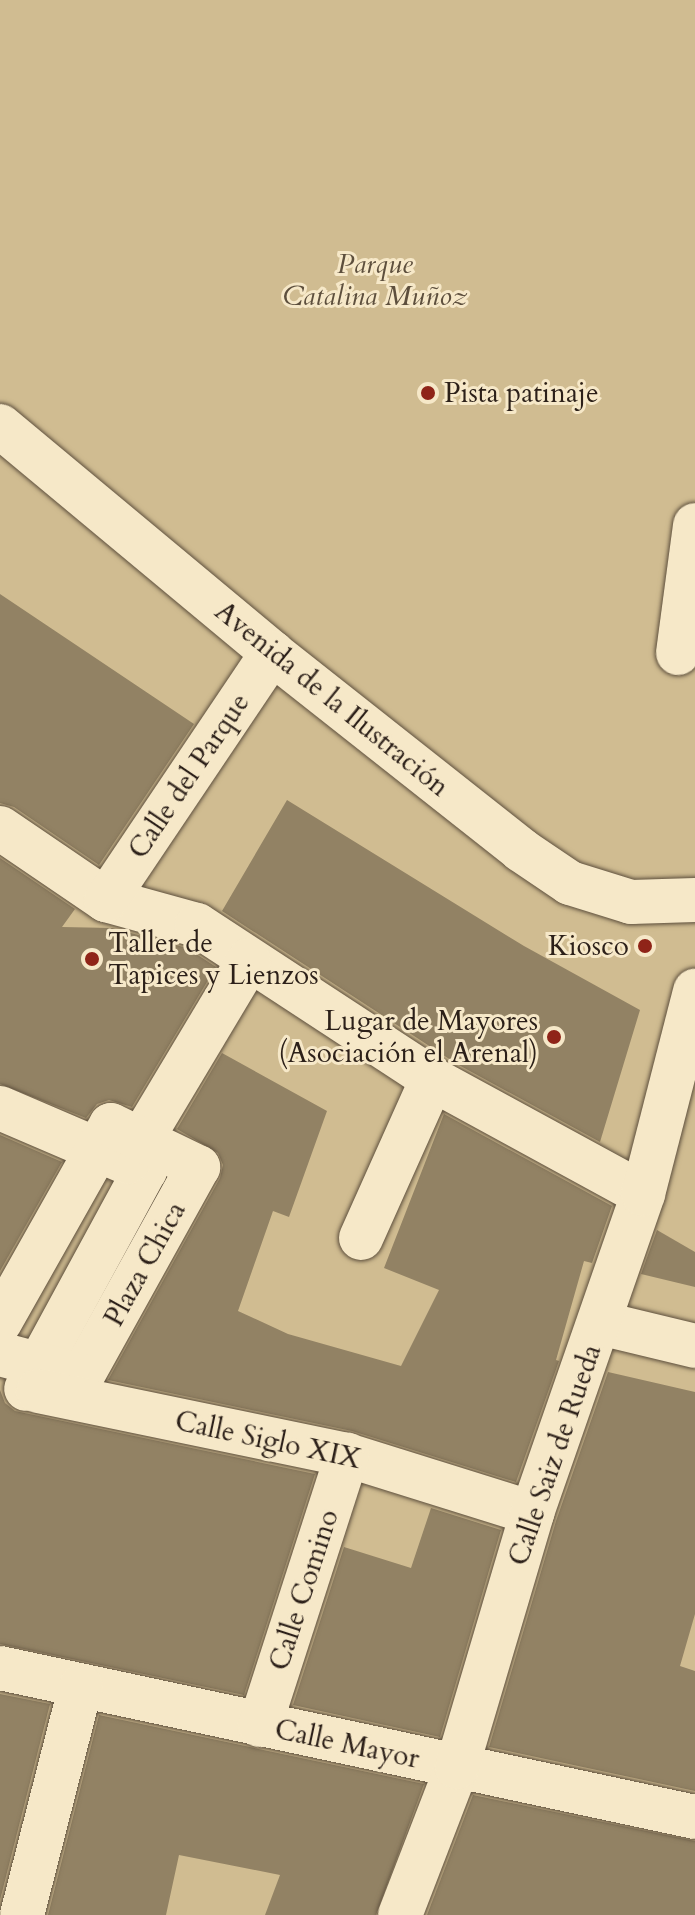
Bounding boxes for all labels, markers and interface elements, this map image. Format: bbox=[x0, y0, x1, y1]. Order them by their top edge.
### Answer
park label: Parque Catalina Muñoz bbox=[283, 247, 467, 313]
place label: Pista patinaje bbox=[444, 376, 599, 410]
marker: Pista patinaje bbox=[419, 384, 437, 402]
street label: Avenida de la Ilustración bbox=[208, 594, 456, 804]
street label: Calle del Parque bbox=[121, 687, 257, 865]
place label: Taller de Tapices y Lienzos bbox=[108, 926, 319, 992]
place label: Kiosco bbox=[548, 929, 629, 963]
marker: Kiosco bbox=[636, 937, 654, 955]
marker: Taller de Tapices y Lienzos bbox=[83, 950, 101, 968]
place label: Lugar de Mayores (Asociación el Arenal) bbox=[279, 1004, 538, 1070]
marker: Lugar de Mayores (Asociación el Arenal) bbox=[545, 1028, 563, 1046]
street label: Plaza Chica bbox=[97, 1196, 193, 1332]
street label: Calle Saiz de Rueda bbox=[501, 1340, 609, 1570]
street label: Calle Siglo XIX bbox=[172, 1404, 364, 1476]
street label: Calle Comino bbox=[262, 1505, 346, 1675]
street label: Calle Mayor bbox=[272, 1712, 422, 1776]

